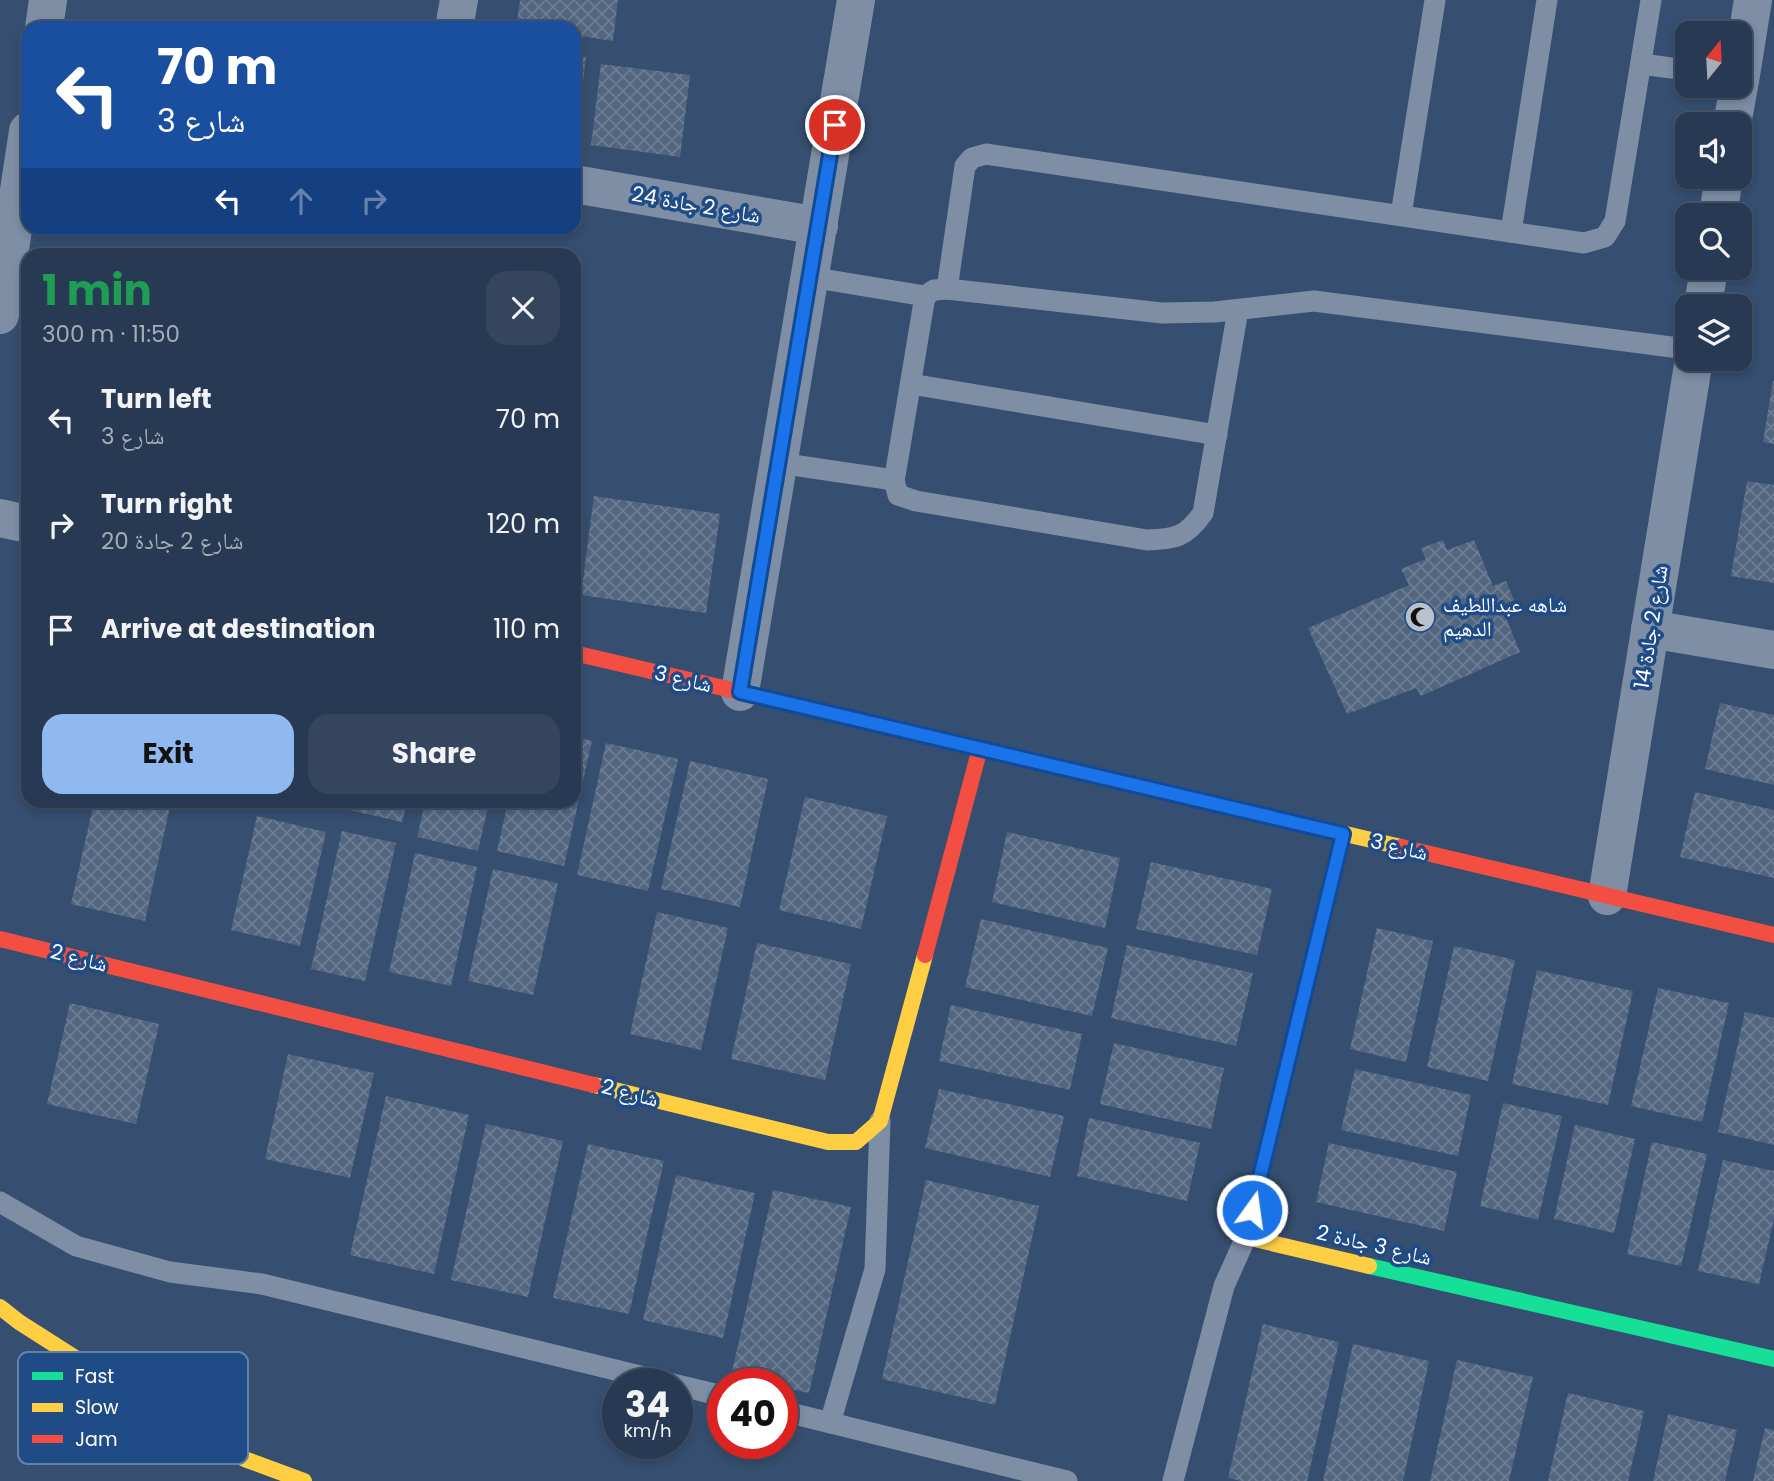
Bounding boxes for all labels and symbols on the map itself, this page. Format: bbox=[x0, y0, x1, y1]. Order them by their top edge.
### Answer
north arrow bbox=[1675, 21, 1752, 98]
pin bbox=[805, 95, 865, 155]
street label: شارع 2 جادة 24 bbox=[630, 179, 763, 230]
street label: شارع 2 جادة 14 bbox=[1626, 563, 1675, 691]
place label: شاهه عبداللطيف الدهيم bbox=[1443, 590, 1567, 643]
mosque icon: شاهه عبداللطيف الدهيم bbox=[1403, 600, 1437, 634]
street label: شارع 3 bbox=[652, 658, 715, 699]
street label: شارع 3 bbox=[1368, 826, 1431, 867]
street label: شارع 2 bbox=[48, 936, 111, 979]
street label: شارع 2 bbox=[599, 1071, 662, 1114]
position arrow bbox=[1215, 1173, 1289, 1247]
street label: شارع 3 جادة 2 bbox=[1314, 1217, 1434, 1272]
legend bbox=[18, 1352, 248, 1464]
text: Fast bbox=[75, 1363, 114, 1390]
speed limit sign: 40 bbox=[707, 1368, 798, 1459]
text: Slow bbox=[75, 1394, 119, 1421]
text: Jam bbox=[75, 1426, 117, 1453]

